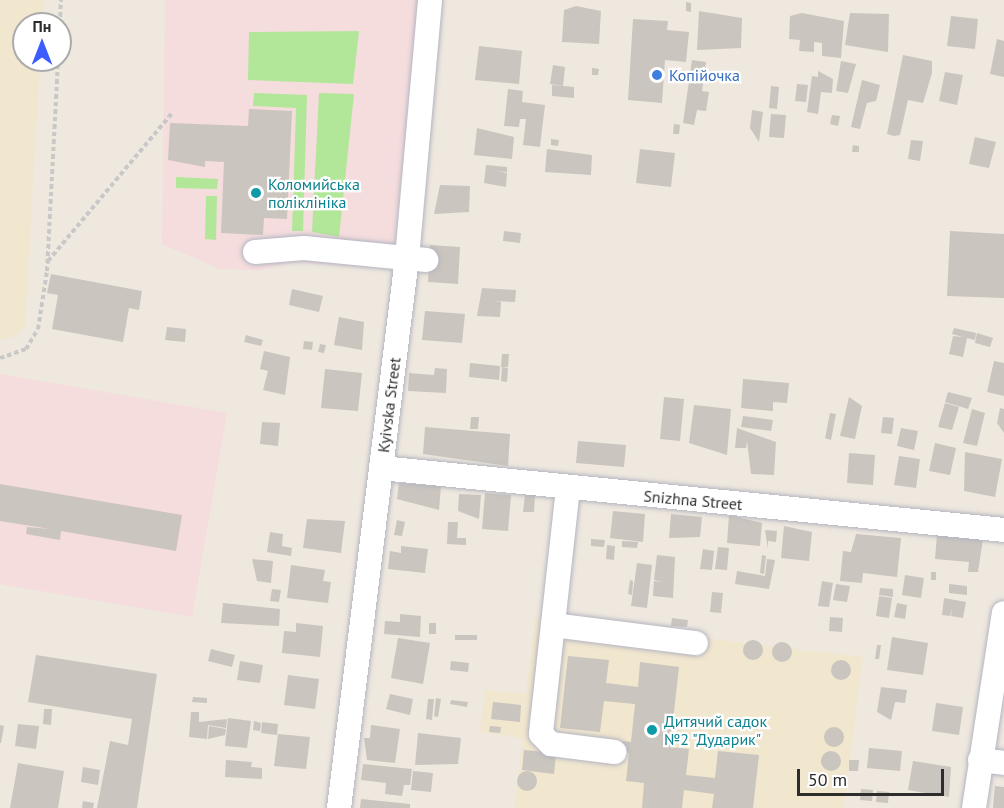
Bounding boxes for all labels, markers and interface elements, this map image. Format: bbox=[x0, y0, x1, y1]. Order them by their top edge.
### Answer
north arrow bbox=[12, 12, 72, 72]
text: Пн bbox=[33, 16, 51, 36]
place label: Копійочка bbox=[669, 65, 740, 85]
marker: Копійочка bbox=[650, 68, 664, 82]
place label: Коломийська поліклініка bbox=[268, 174, 360, 212]
marker: Коломийська поліклініка bbox=[249, 186, 263, 200]
street label: Kyivska Street bbox=[374, 356, 404, 454]
street label: Snizhna Street bbox=[643, 486, 743, 514]
place label: Дитячий садок №2 "Дударик" bbox=[664, 711, 767, 749]
marker: Дитячий садок №2 "Дударик" bbox=[645, 723, 659, 737]
scale bar bbox=[800, 757, 947, 795]
text: 50 m bbox=[808, 768, 847, 791]

